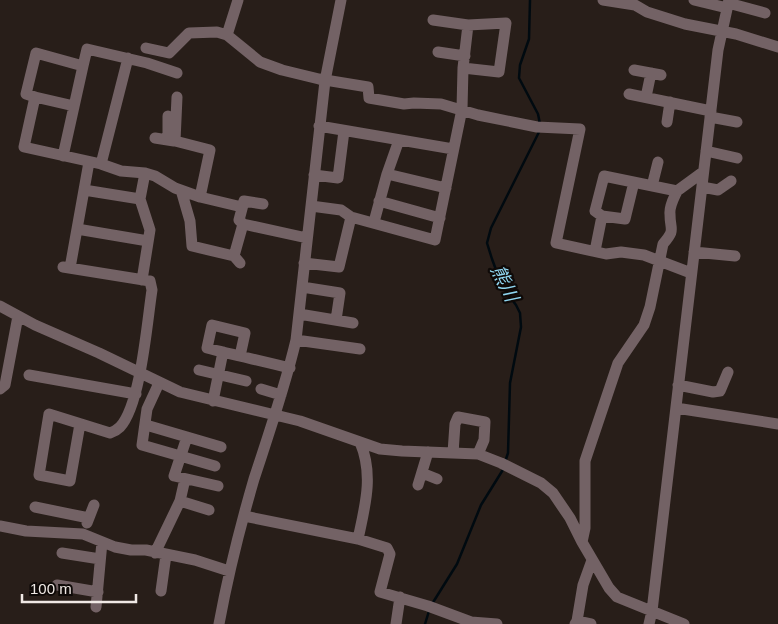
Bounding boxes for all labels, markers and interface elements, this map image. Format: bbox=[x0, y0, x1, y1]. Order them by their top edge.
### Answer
water label: 熊川 bbox=[487, 262, 523, 307]
scale bar bbox=[22, 572, 136, 604]
text: 100 m bbox=[30, 580, 72, 597]

